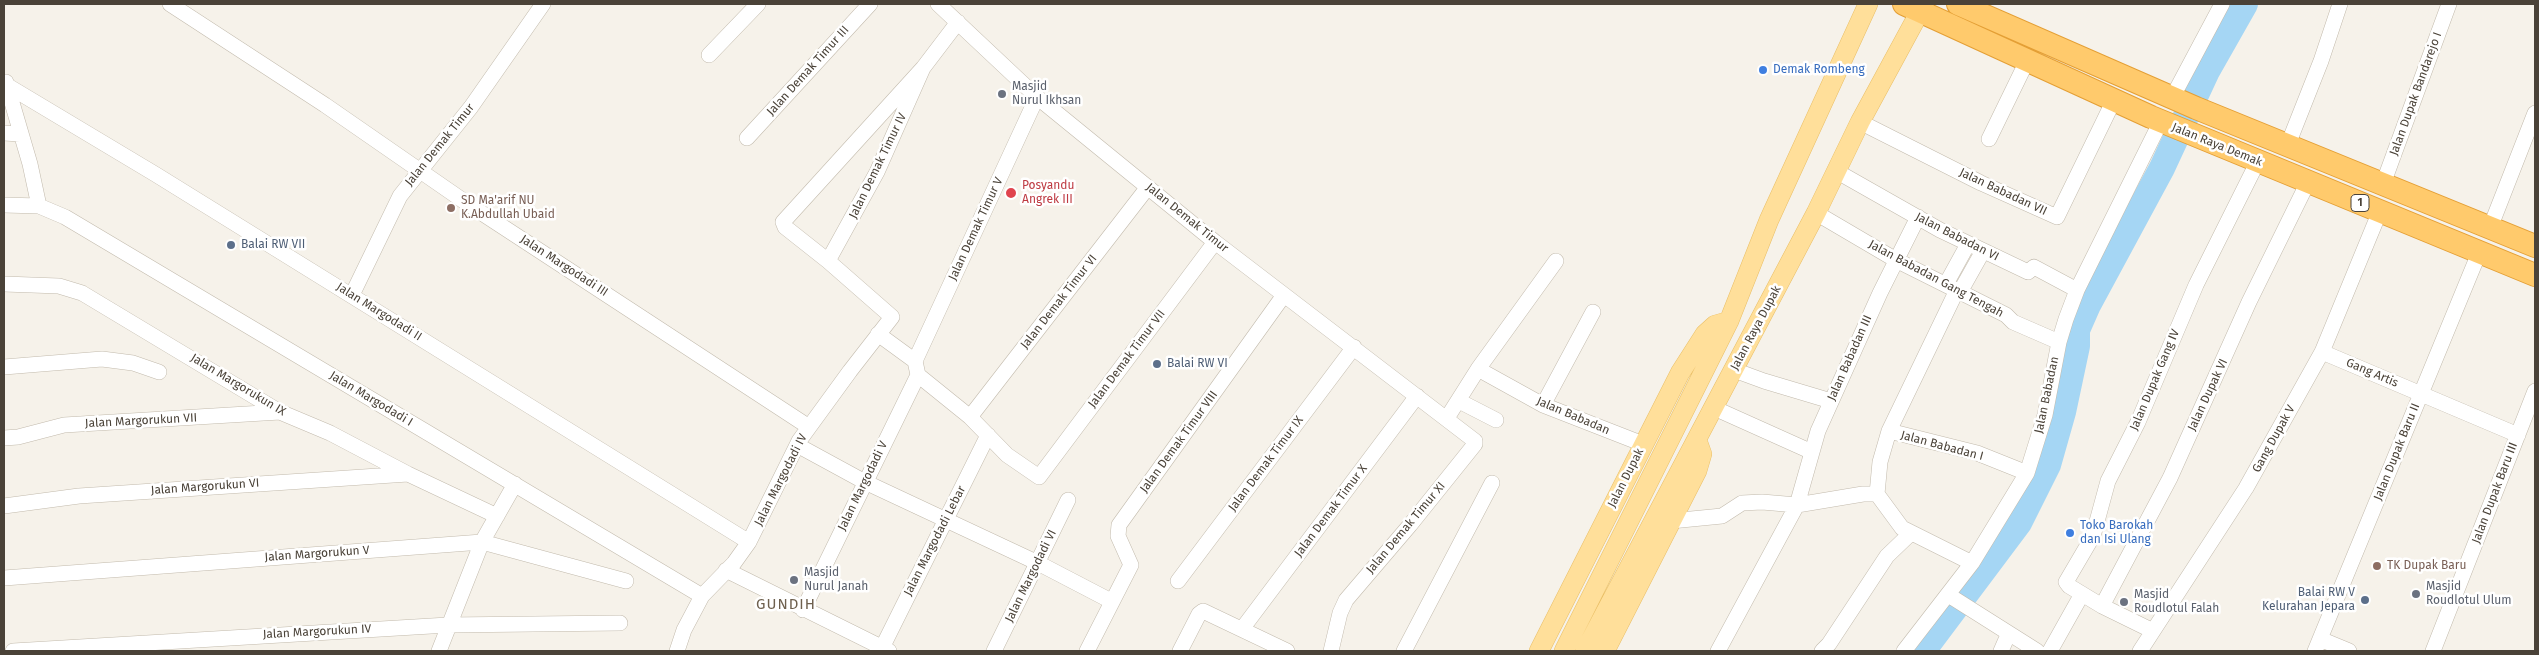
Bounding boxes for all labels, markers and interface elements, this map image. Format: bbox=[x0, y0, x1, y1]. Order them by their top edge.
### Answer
street label: Jalan Demak Timur III bbox=[764, 23, 852, 119]
street label: Jalan Dupak Bandarejo I bbox=[2387, 30, 2445, 158]
place label: Demak Rombeng bbox=[1773, 63, 1865, 77]
marker: Demak Rombeng bbox=[1757, 64, 1769, 76]
place label: Masjid Nurul Ikhsan bbox=[1012, 80, 1081, 108]
marker: Masjid Nurul Ikhsan bbox=[996, 88, 1008, 100]
street label: Jalan Demak Timur bbox=[402, 101, 478, 189]
street label: Jalan Demak Timur IV bbox=[846, 111, 910, 221]
street label: Jalan Raya Demak bbox=[2170, 120, 2264, 170]
street label: Jalan Babadan VII bbox=[1957, 165, 2049, 219]
street label: Jalan Demak Timur V bbox=[946, 175, 1006, 283]
place label: Posyandu Angrek III bbox=[1022, 179, 1074, 207]
street label: Jalan Demak Timur bbox=[1143, 180, 1231, 256]
marker: Posyandu Angrek III bbox=[1004, 186, 1018, 200]
place label: SD Ma'arif NU K.Abdullah Ubaid bbox=[461, 194, 555, 222]
road number: 1 bbox=[2351, 194, 2369, 212]
marker: SD Ma'arif NU K.Abdullah Ubaid bbox=[445, 202, 457, 214]
street label: Jalan Babadan VI bbox=[1913, 210, 2001, 264]
street label: Jalan Margodadi III bbox=[517, 232, 611, 300]
street label: Jalan Babadan Gang Tengah bbox=[1866, 237, 2006, 321]
place label: Balai RW VII bbox=[241, 238, 305, 252]
marker: Balai RW VII bbox=[225, 239, 237, 251]
street label: Jalan Demak Timur VI bbox=[1018, 252, 1100, 352]
street label: Jalan Margodadi II bbox=[334, 280, 424, 344]
street label: Jalan Raya Dupak bbox=[1728, 283, 1784, 373]
street label: Jalan Demak Timur VII bbox=[1085, 307, 1169, 411]
street label: Jalan Babadan III bbox=[1825, 313, 1875, 403]
street label: Jalan Dupak Gang IV bbox=[2127, 327, 2183, 433]
street label: Jalan Margorukun IX bbox=[188, 351, 288, 419]
street label: Jalan Babadan bbox=[2032, 355, 2062, 435]
street label: Gang Artis bbox=[2344, 356, 2400, 390]
place label: Balai RW VI bbox=[1167, 357, 1228, 371]
street label: Jalan Dupak VI bbox=[2185, 357, 2231, 433]
marker: Balai RW VI bbox=[1151, 358, 1163, 370]
street label: Jalan Margodadi I bbox=[327, 368, 415, 430]
street label: Jalan Demak Timur VIII bbox=[1137, 388, 1221, 496]
street label: Jalan Babadan bbox=[1534, 394, 1612, 438]
street label: Jalan Dupak Baru II bbox=[2371, 401, 2423, 503]
street label: Gang Dupak V bbox=[2250, 403, 2298, 475]
street label: Jalan Margorukun VII bbox=[85, 411, 197, 431]
street label: Jalan Demak Timur IX bbox=[1226, 414, 1306, 514]
street label: Jalan Babadan I bbox=[1899, 428, 1985, 464]
street label: Jalan Margodadi IV bbox=[752, 432, 810, 528]
street label: Jalan Margodadi V bbox=[835, 439, 891, 533]
street label: Jalan Dupak Baru III bbox=[2469, 440, 2521, 546]
street label: Jalan Dupak bbox=[1605, 446, 1647, 510]
street label: Jalan Demak Timur X bbox=[1292, 462, 1370, 560]
street label: Jalan Margorukun VI bbox=[150, 476, 260, 498]
street label: Jalan Demak Timur XI bbox=[1363, 479, 1449, 577]
street label: Jalan Margodadi Lebar bbox=[901, 484, 969, 598]
place label: Toko Barokah dan Isi Ulang bbox=[2080, 519, 2153, 547]
street label: Jalan Margodadi VI bbox=[1002, 527, 1060, 625]
marker: Toko Barokah dan Isi Ulang bbox=[2064, 527, 2076, 539]
street label: Jalan Margorukun V bbox=[264, 543, 370, 565]
place label: TK Dupak Baru bbox=[2387, 559, 2466, 573]
marker: TK Dupak Baru bbox=[2371, 560, 2383, 572]
place label: Masjid Nurul Janah bbox=[804, 566, 868, 594]
marker: Masjid Nurul Janah bbox=[788, 574, 800, 586]
place label: Masjid Roudlotul Ulum bbox=[2426, 580, 2511, 608]
place label: Balai RW V Kelurahan Jepara bbox=[2262, 586, 2355, 614]
place label: Masjid Roudlotul Falah bbox=[2134, 588, 2219, 616]
marker: Masjid Roudlotul Ulum bbox=[2410, 588, 2422, 600]
marker: Balai RW V Kelurahan Jepara bbox=[2359, 594, 2371, 606]
district label: GUNDIH bbox=[755, 596, 817, 614]
marker: Masjid Roudlotul Falah bbox=[2118, 596, 2130, 608]
street label: Jalan Margorukun IV bbox=[262, 622, 372, 642]

